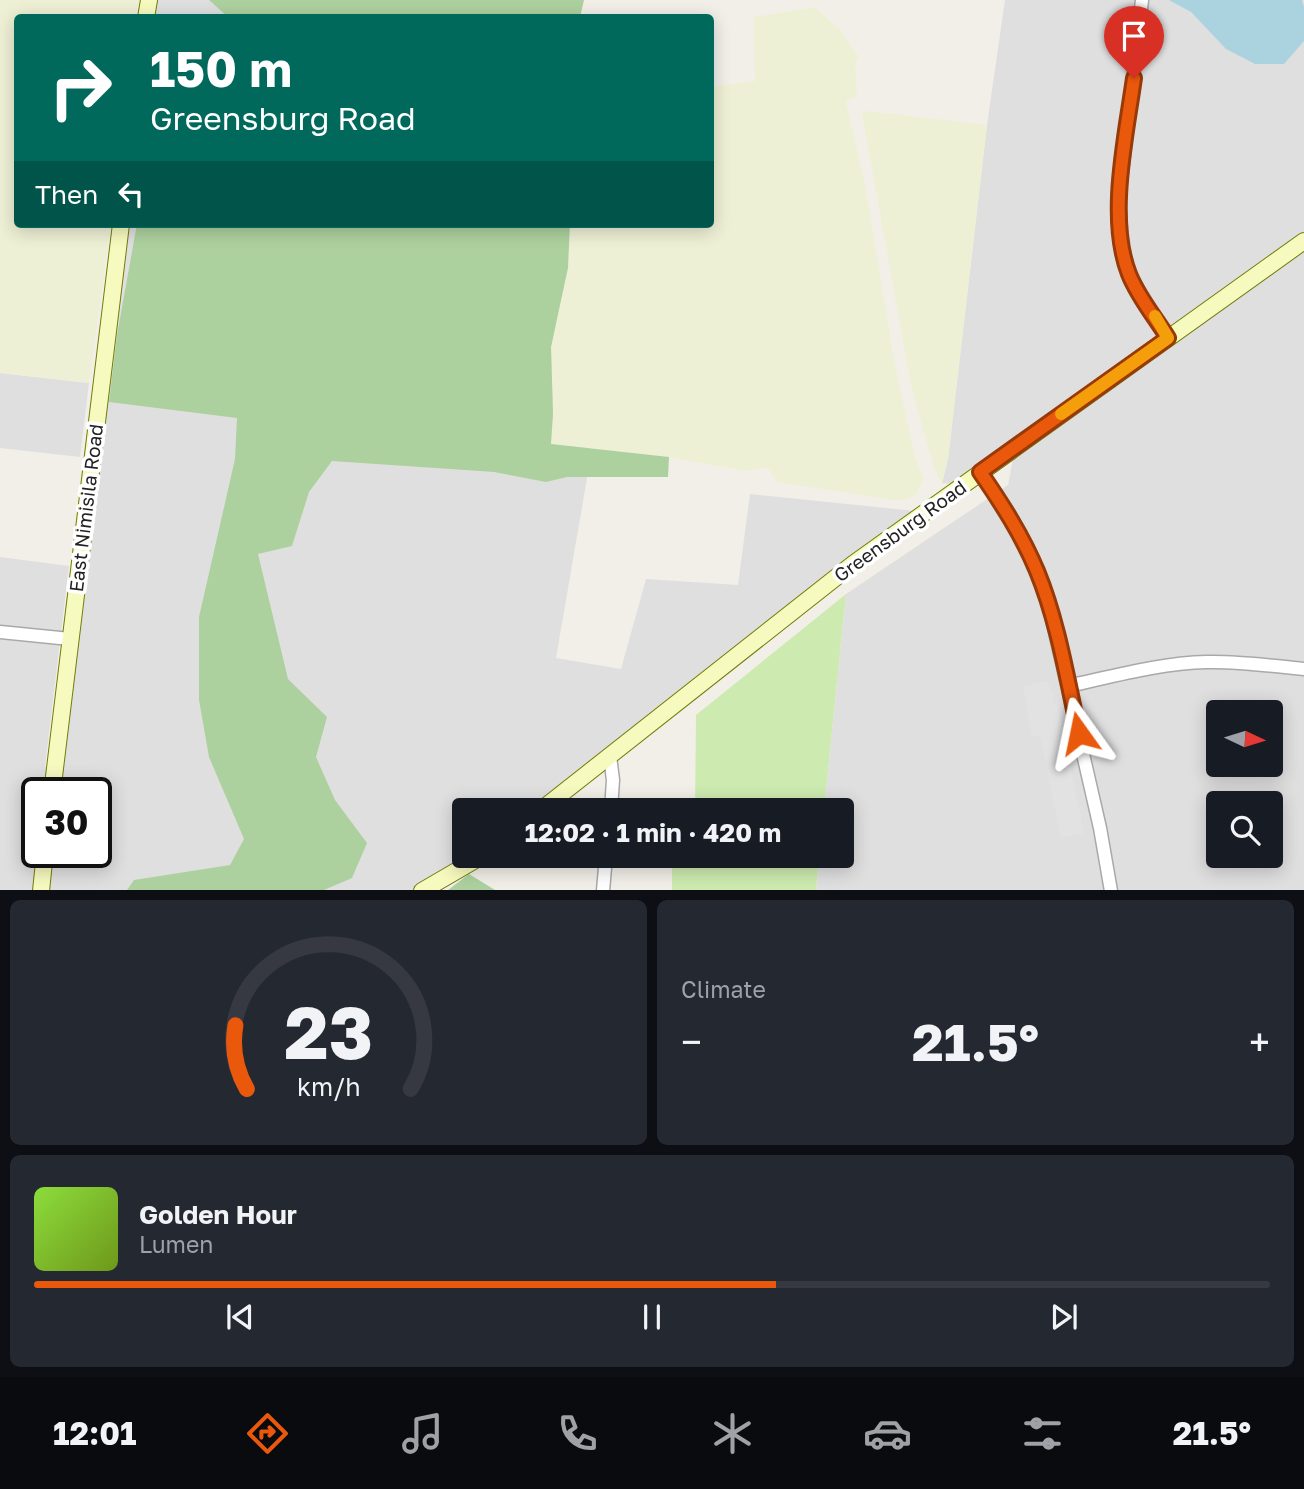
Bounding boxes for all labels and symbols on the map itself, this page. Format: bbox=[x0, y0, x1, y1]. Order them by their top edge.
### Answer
pin bbox=[1104, 6, 1164, 78]
street label: East Nimisila Road bbox=[64, 423, 107, 593]
street label: Greensburg Road bbox=[829, 475, 970, 586]
position arrow bbox=[1042, 696, 1116, 770]
north arrow bbox=[1206, 700, 1283, 777]
speed limit sign: 30 bbox=[21, 777, 112, 868]

